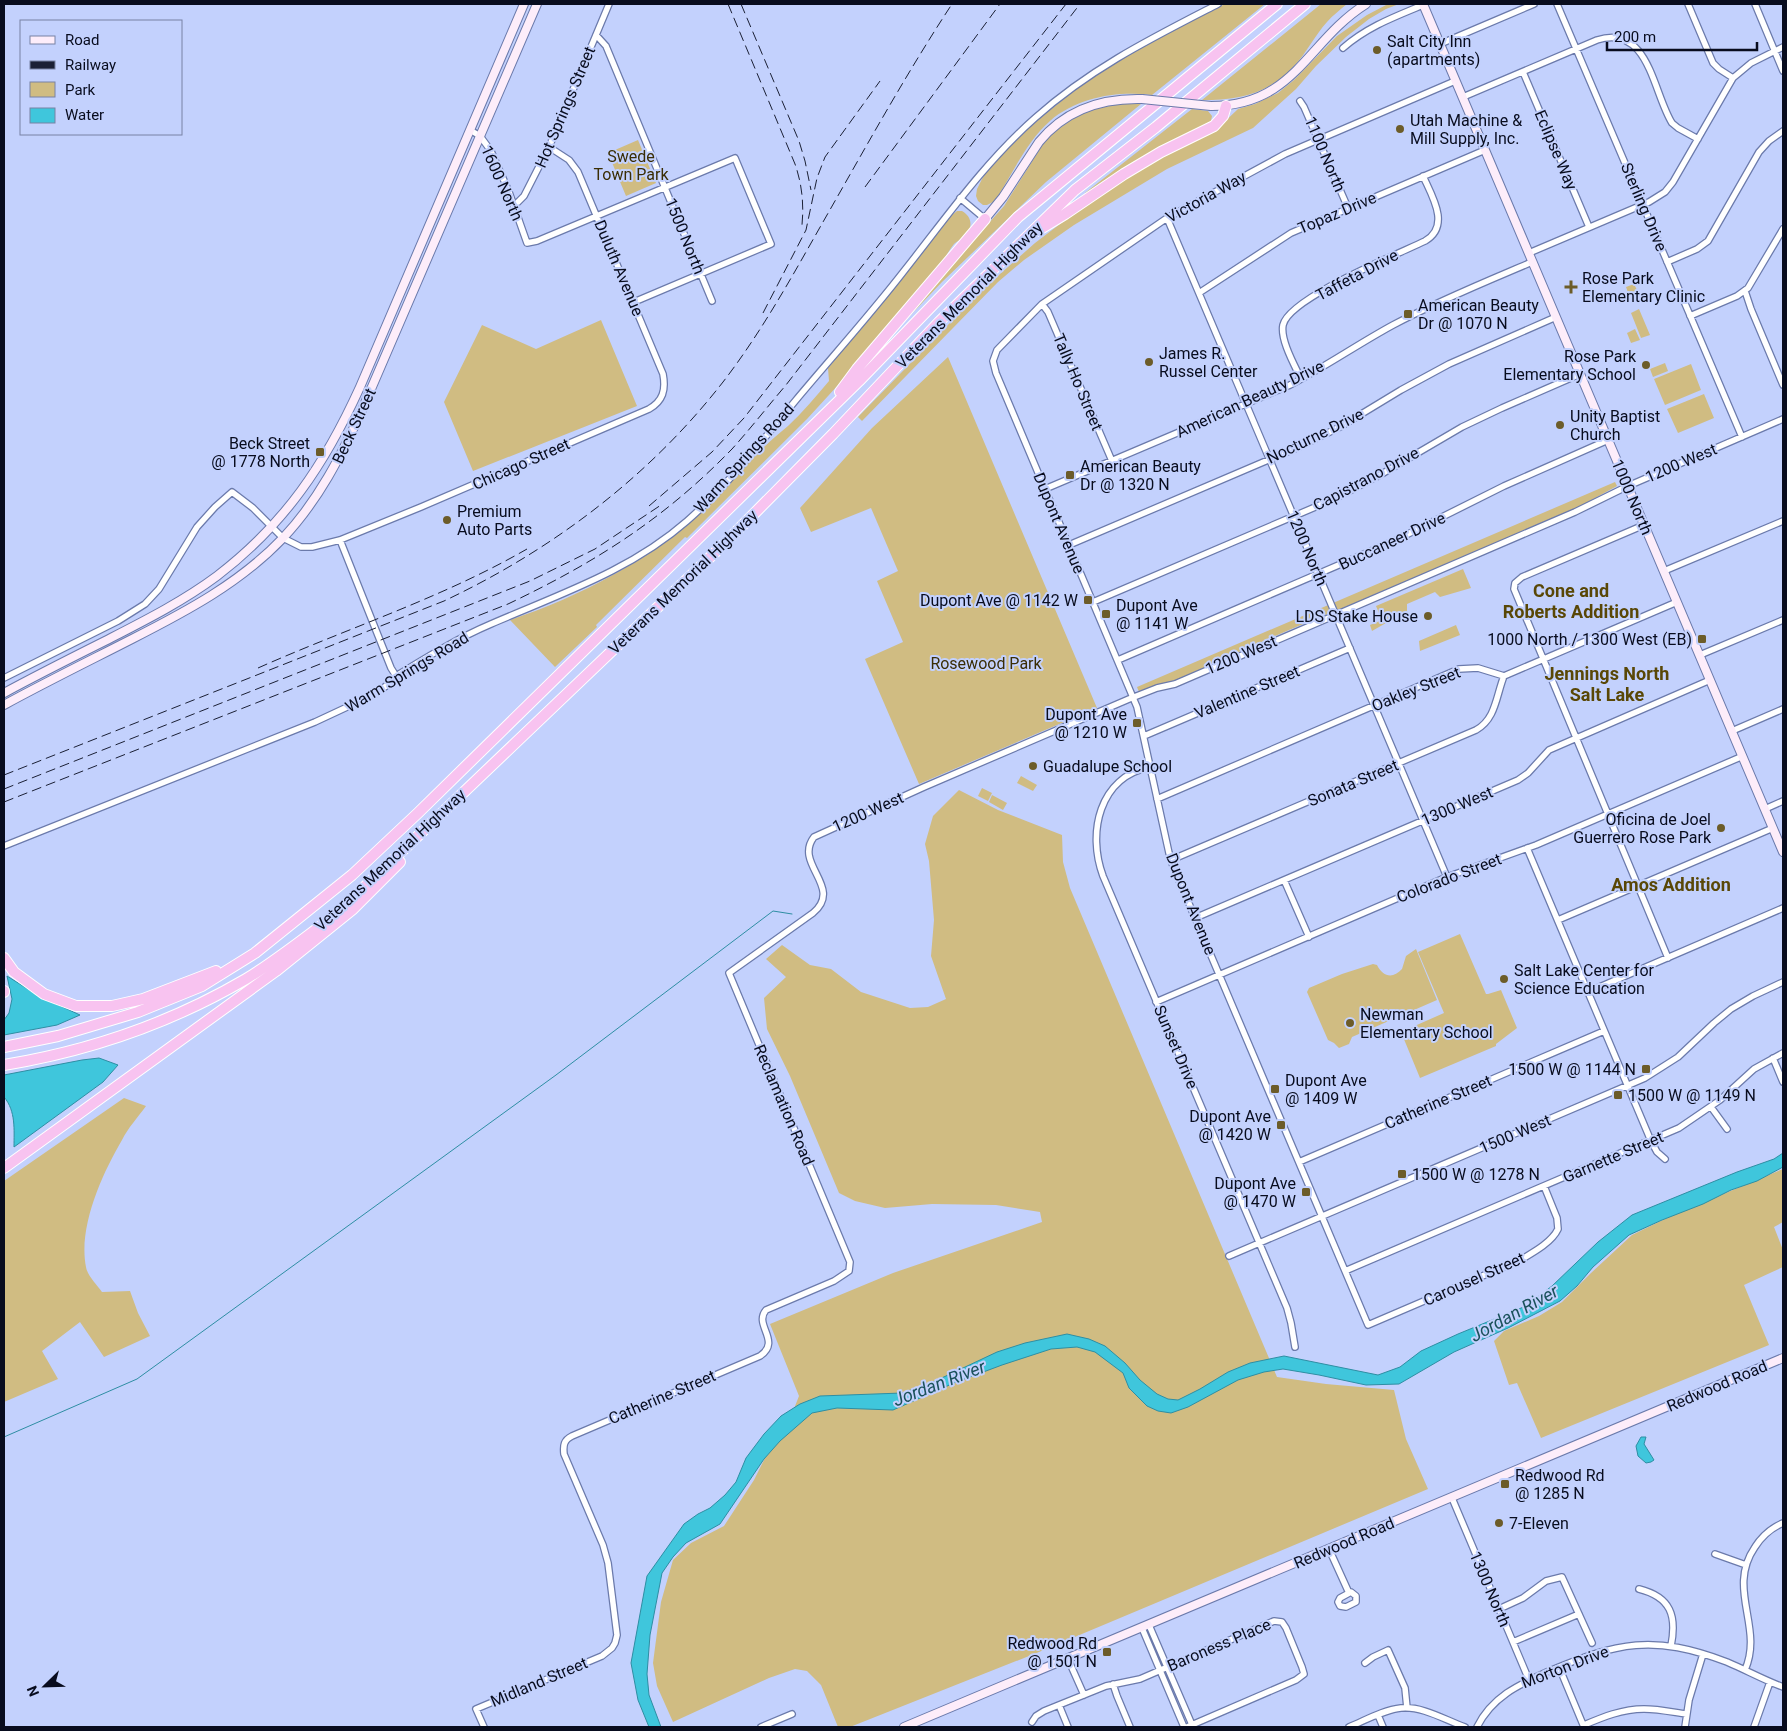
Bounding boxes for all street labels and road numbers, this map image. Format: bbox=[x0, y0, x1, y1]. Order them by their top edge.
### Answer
street label: Hot Springs Street bbox=[531, 44, 599, 170]
street label: Eclipse Way bbox=[1531, 107, 1581, 193]
street label: 1100 North bbox=[1301, 113, 1349, 195]
street label: 1600 North bbox=[477, 142, 527, 224]
street label: Sterling Drive bbox=[1617, 160, 1671, 254]
street label: Victoria Way bbox=[1163, 167, 1250, 227]
street label: Topaz Drive bbox=[1295, 188, 1379, 238]
street label: 1500 North bbox=[661, 195, 709, 277]
street label: Duluth Avenue bbox=[590, 217, 648, 319]
street label: Veterans Memorial Highway bbox=[892, 217, 1047, 372]
street label: Taffeta Drive bbox=[1313, 245, 1401, 305]
street label: Tally Ho Street bbox=[1049, 331, 1107, 433]
street label: American Beauty Drive bbox=[1173, 356, 1327, 442]
street label: Beck Street bbox=[328, 385, 380, 467]
street label: Warm Springs Road bbox=[690, 399, 798, 517]
street label: Nocturne Drive bbox=[1263, 404, 1367, 468]
street label: Chicago Street bbox=[469, 434, 573, 494]
street label: 1200 West bbox=[1642, 439, 1720, 487]
street label: Capistrano Drive bbox=[1310, 443, 1422, 515]
street label: 1000 North bbox=[1608, 456, 1656, 538]
street label: Dupont Avenue bbox=[1029, 470, 1089, 576]
street label: Veterans Memorial Highway bbox=[605, 506, 762, 658]
street label: 1200 North bbox=[1283, 507, 1331, 589]
street label: Buccaneer Drive bbox=[1336, 508, 1448, 574]
street label: Warm Springs Road bbox=[342, 628, 472, 716]
street label: 1200 West bbox=[1202, 631, 1280, 679]
street label: Valentine Street bbox=[1192, 661, 1302, 723]
street label: Oakley Street bbox=[1369, 663, 1463, 715]
street label: Sonata Street bbox=[1305, 755, 1401, 811]
street label: 1300 West bbox=[1418, 782, 1496, 830]
street label: Veterans Memorial Highway bbox=[310, 785, 470, 935]
street label: 1200 West bbox=[829, 788, 907, 836]
street label: Colorado Street bbox=[1394, 849, 1504, 907]
street label: Dupont Avenue bbox=[1162, 850, 1220, 958]
street label: Sunset Drive bbox=[1150, 1002, 1202, 1092]
street label: Reclamation Road bbox=[750, 1042, 818, 1168]
street label: Catherine Street bbox=[1382, 1071, 1494, 1133]
street label: 1500 West bbox=[1476, 1110, 1554, 1158]
street label: Garnette Street bbox=[1560, 1127, 1666, 1187]
street label: Carousel Street bbox=[1420, 1248, 1528, 1310]
street label: Redwood Road bbox=[1664, 1356, 1770, 1416]
street label: Catherine Street bbox=[606, 1366, 718, 1428]
street label: Redwood Road bbox=[1291, 1513, 1397, 1573]
street label: 1300 North bbox=[1466, 1548, 1514, 1630]
street label: Baroness Place bbox=[1164, 1615, 1274, 1675]
street label: Morton Drive bbox=[1519, 1642, 1611, 1692]
street label: Midland Street bbox=[488, 1653, 590, 1711]

